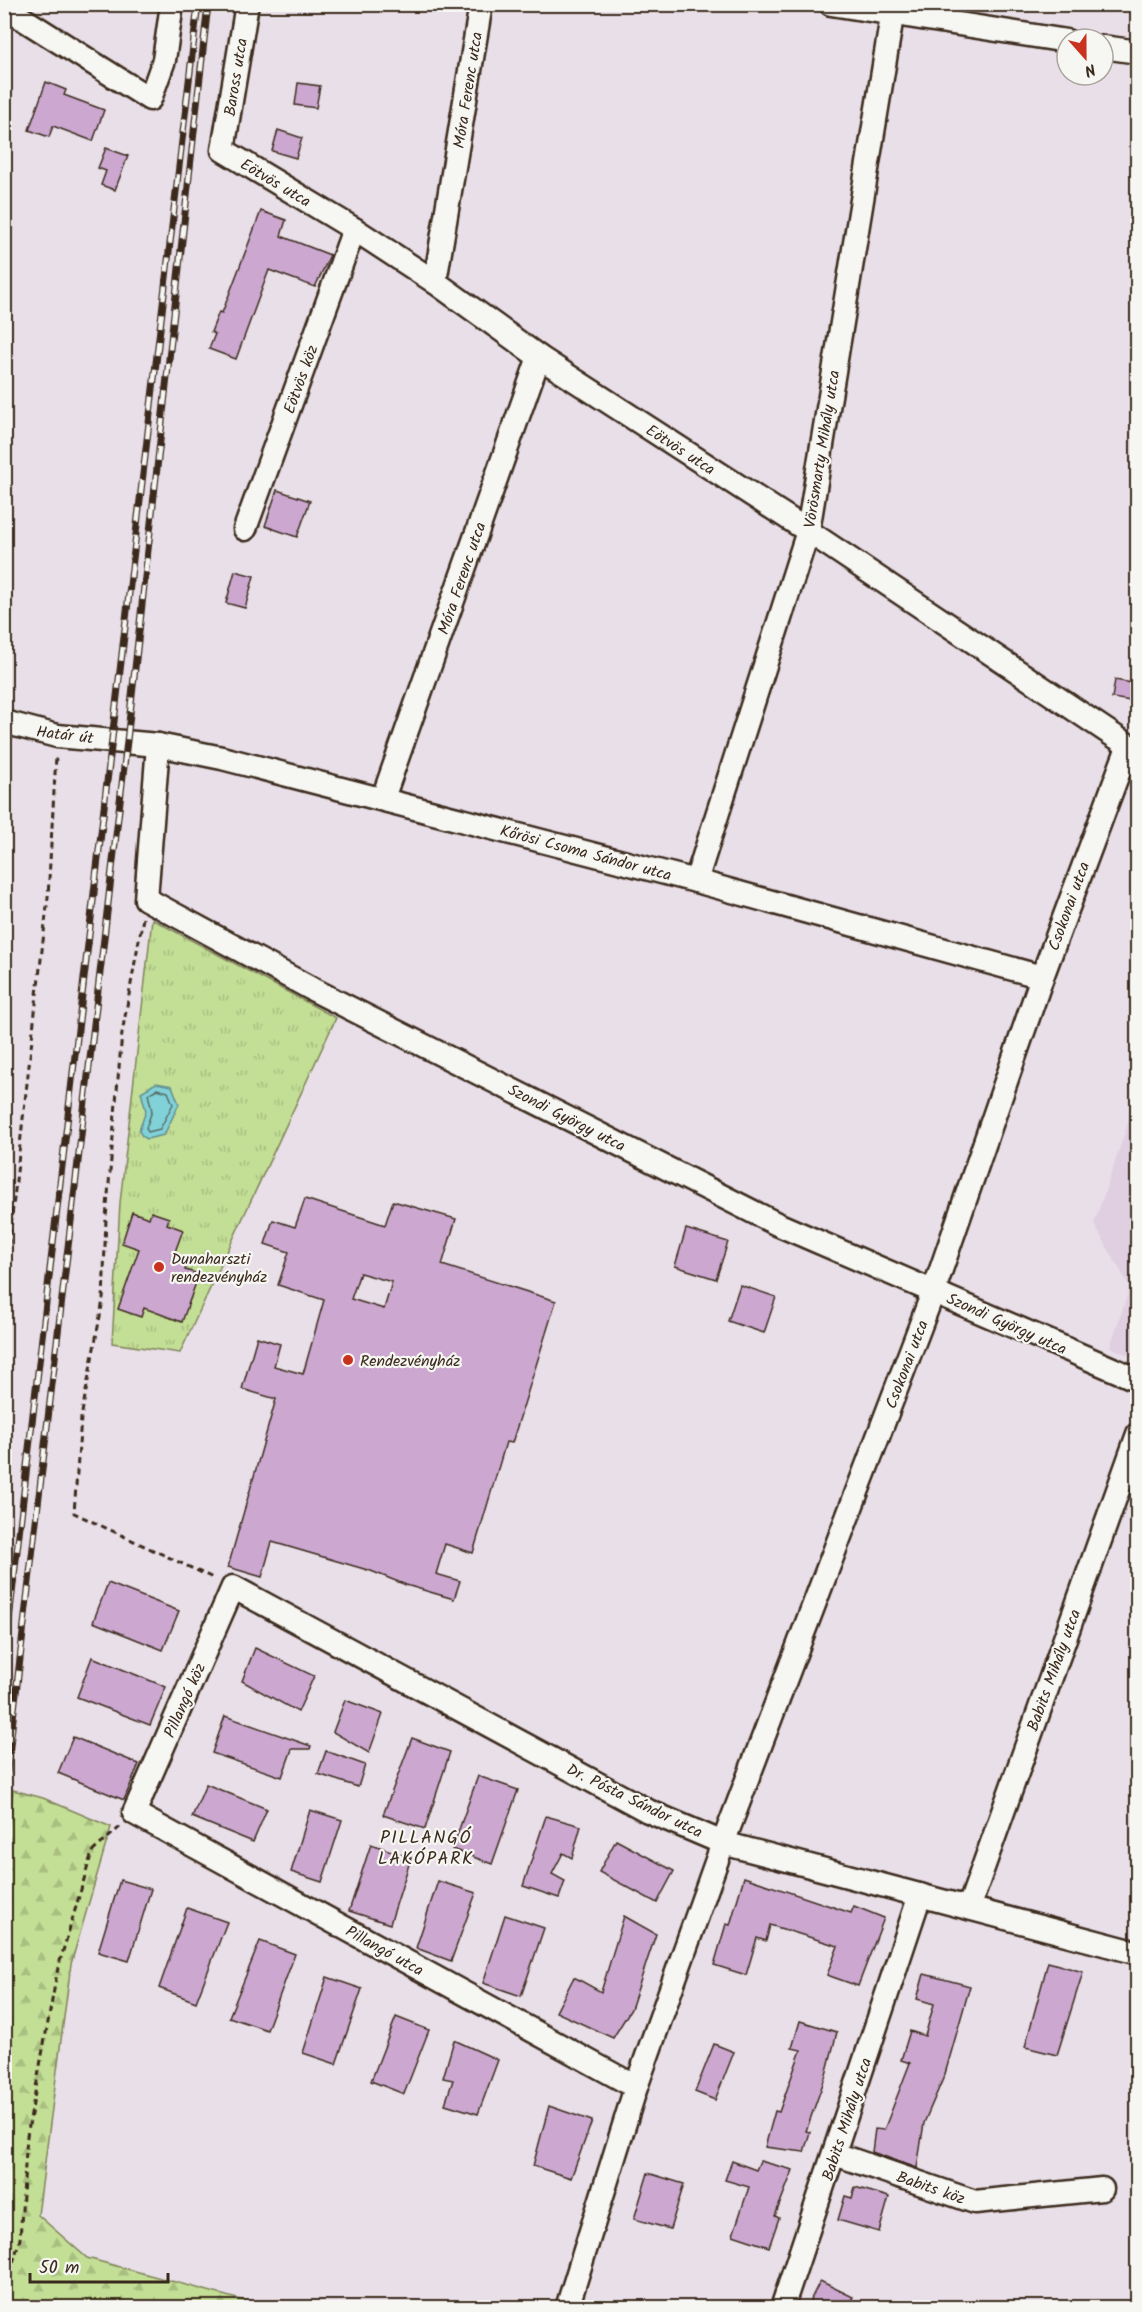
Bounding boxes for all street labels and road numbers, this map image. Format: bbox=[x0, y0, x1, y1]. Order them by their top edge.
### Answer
street label: Móra Ferenc utca bbox=[447, 30, 490, 150]
street label: Baross utca bbox=[218, 36, 255, 118]
street label: Eötvös utca bbox=[235, 152, 315, 214]
street label: Eötvös köz bbox=[277, 342, 325, 418]
street label: Vörösmarty Mihály utca bbox=[798, 368, 847, 530]
street label: Eötvös utca bbox=[640, 418, 720, 482]
street label: Móra Ferenc utca bbox=[431, 519, 493, 638]
street label: Határ út bbox=[35, 720, 96, 751]
street label: Kőrösi Csoma Sándor utca bbox=[497, 819, 674, 888]
street label: Csokonai utca bbox=[1042, 858, 1097, 955]
street label: Szondi György utca bbox=[503, 1078, 630, 1159]
street label: Szondi György utca bbox=[942, 1287, 1071, 1362]
street label: Csokonai utca bbox=[879, 1317, 936, 1413]
street label: Babits Mihály utca bbox=[1021, 1606, 1088, 1735]
street label: Pillangó köz bbox=[158, 1659, 213, 1742]
street label: Dr. Pósta Sándor utca bbox=[562, 1758, 707, 1845]
street label: Pillangó utca bbox=[341, 1919, 428, 1983]
street label: Babits Mihály utca bbox=[816, 2055, 879, 2184]
street label: Babits köz bbox=[893, 2165, 968, 2212]

